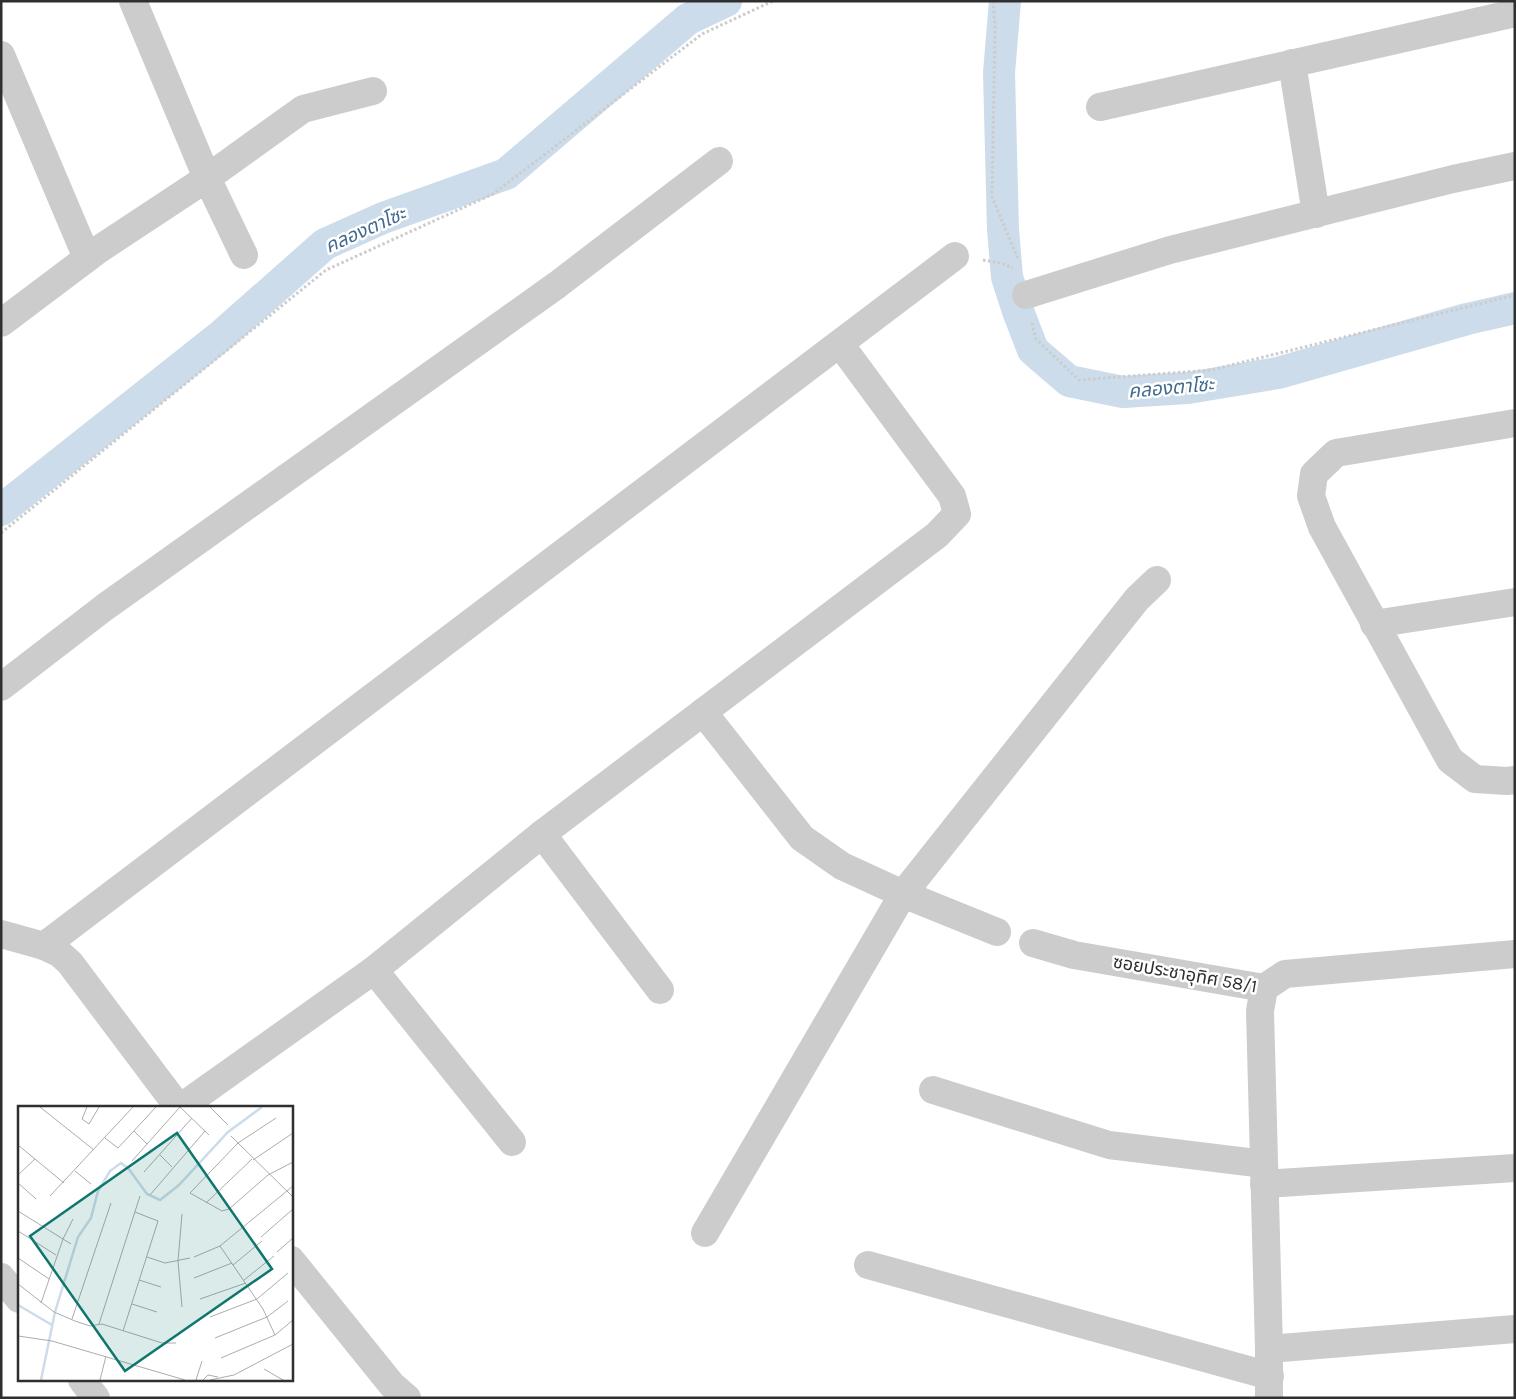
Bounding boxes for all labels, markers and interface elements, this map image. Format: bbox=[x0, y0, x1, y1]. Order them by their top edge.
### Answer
water label: คลองตาโซะ bbox=[322, 202, 411, 257]
water label: คลองตาโซะ bbox=[1127, 373, 1216, 403]
street label: ซอยประชาอุทิศ 58/1 bbox=[1111, 951, 1259, 997]
inset map bbox=[18, 1106, 292, 1382]

